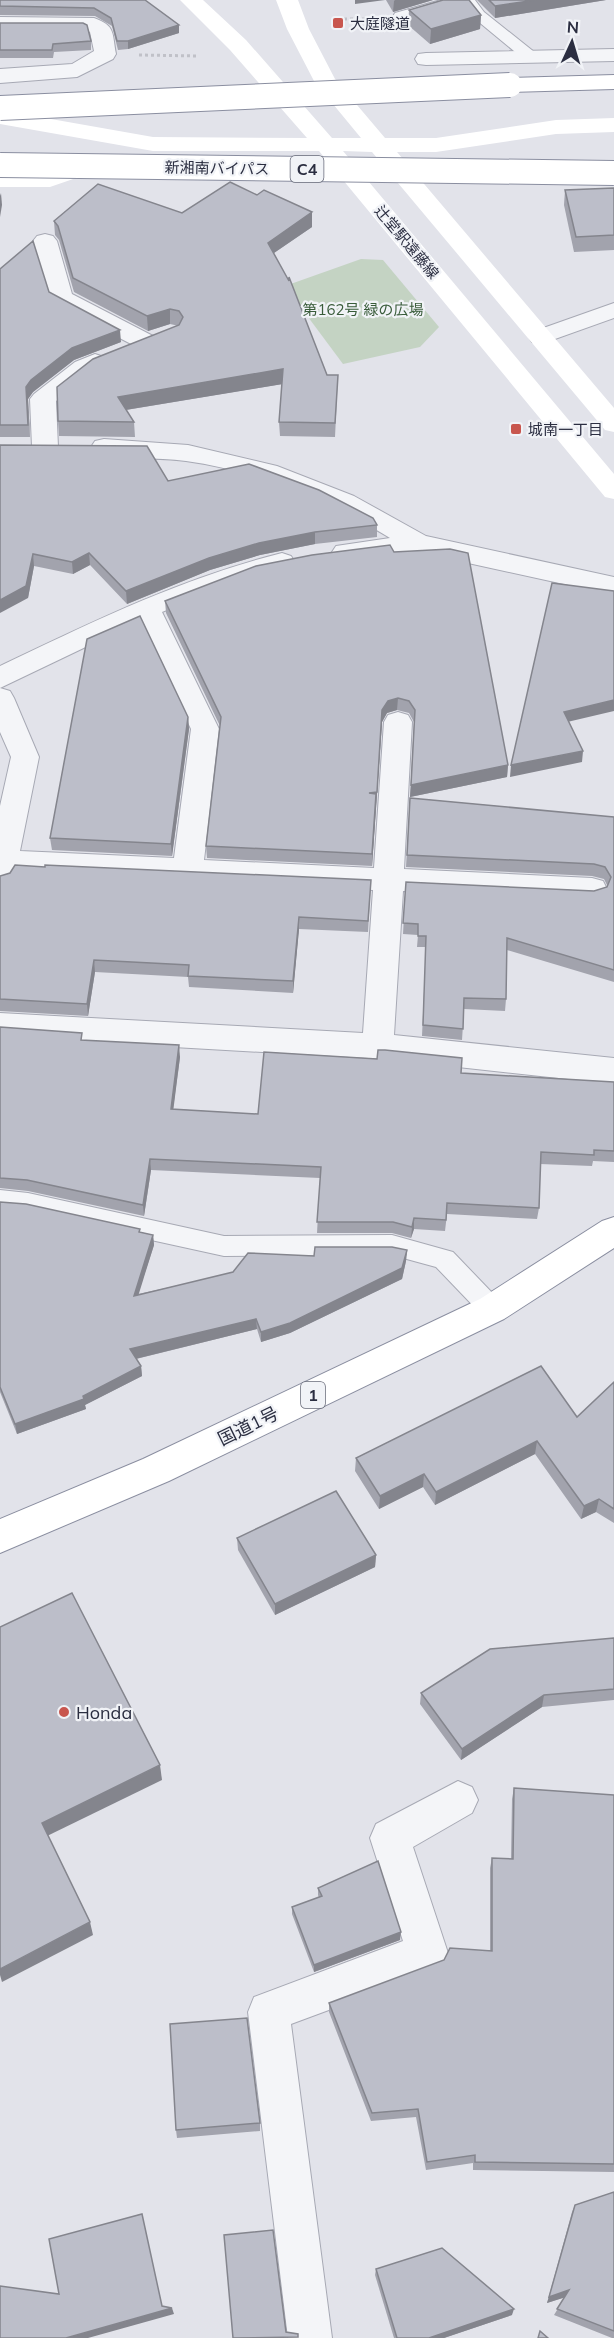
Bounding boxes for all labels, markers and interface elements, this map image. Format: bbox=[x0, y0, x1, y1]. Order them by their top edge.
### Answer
north arrow bbox=[542, 12, 602, 72]
place label: 大庭隧道 bbox=[350, 14, 410, 33]
marker: 大庭隧道 bbox=[331, 16, 345, 30]
text: N bbox=[566, 17, 580, 37]
road number: C4 bbox=[290, 156, 324, 182]
street label: 新湘南バイパス bbox=[164, 158, 270, 178]
street label: 辻堂駅遠藤線 bbox=[371, 201, 443, 283]
park label: 第162号 緑の広場 bbox=[303, 300, 423, 319]
place label: 城南一丁目 bbox=[528, 420, 603, 439]
marker: 城南一丁目 bbox=[509, 422, 523, 436]
road number: 1 bbox=[301, 1382, 325, 1408]
street label: 国道1号 bbox=[214, 1401, 282, 1451]
place label: Honda bbox=[76, 1701, 132, 1724]
marker: Honda bbox=[57, 1705, 71, 1719]

